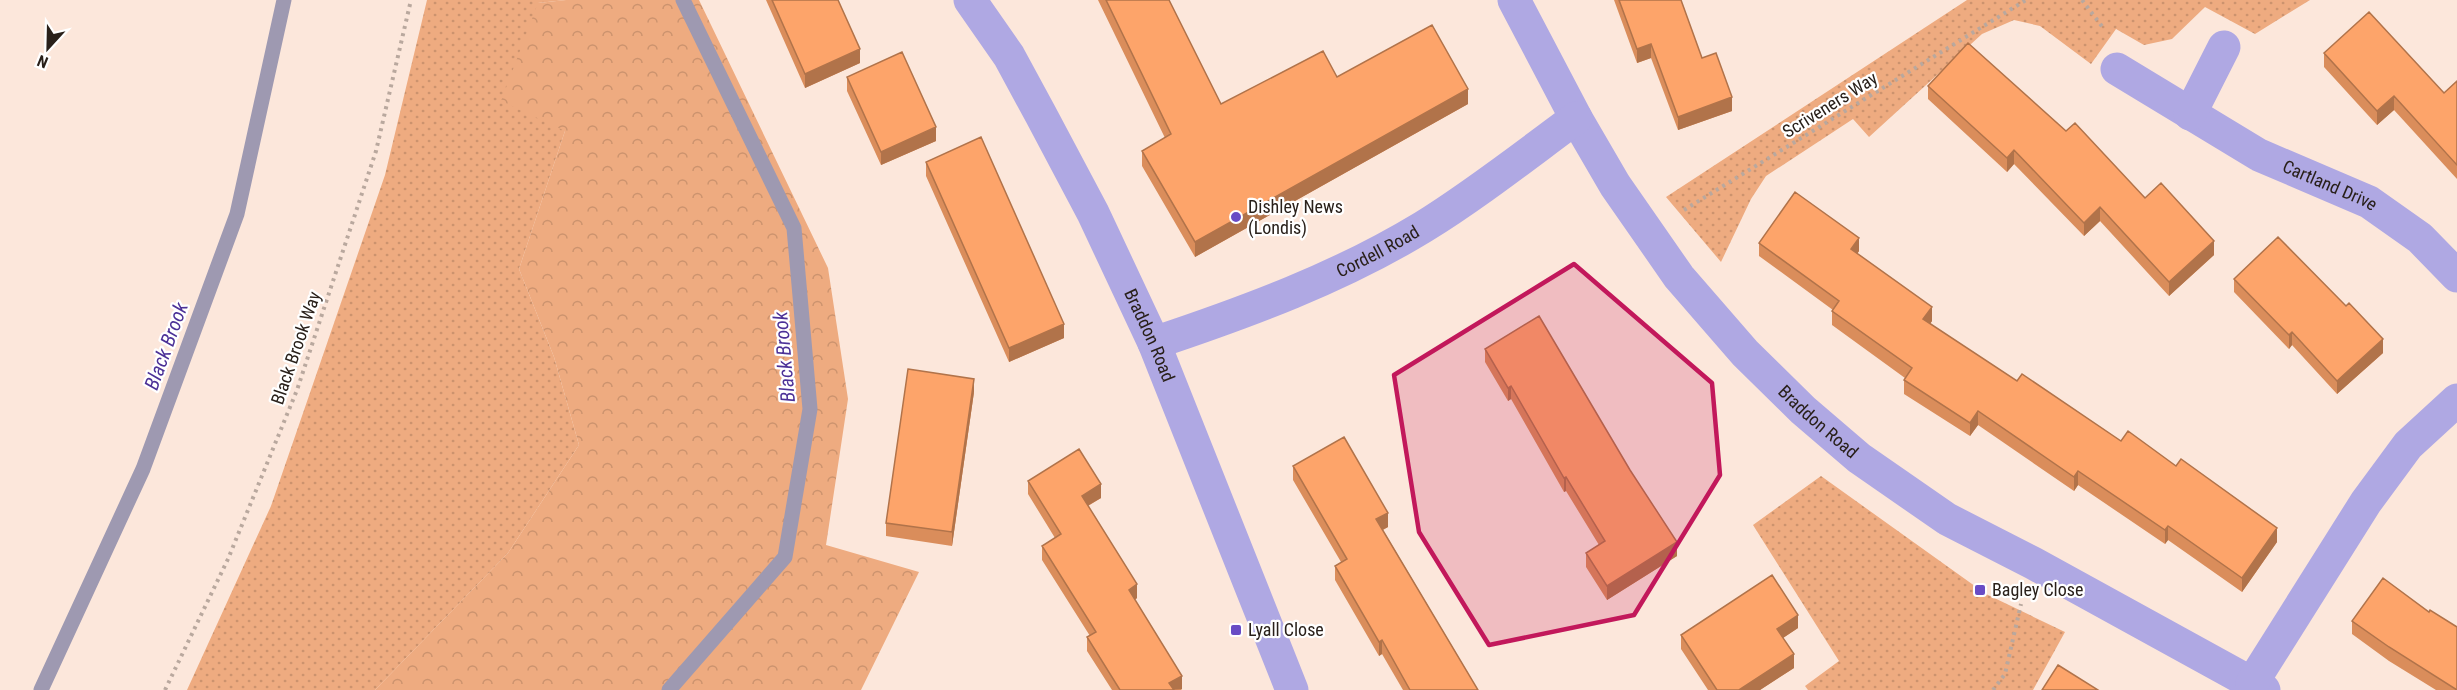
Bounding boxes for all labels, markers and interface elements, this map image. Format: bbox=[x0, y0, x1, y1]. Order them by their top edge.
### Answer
north arrow bbox=[18, 18, 78, 78]
text: N bbox=[34, 51, 51, 72]
street label: Scriveners Way bbox=[1779, 67, 1881, 142]
street label: Cartland Drive bbox=[2280, 155, 2382, 215]
place label: Dishley News (Londis) bbox=[1248, 196, 1343, 239]
marker: Dishley News (Londis) bbox=[1229, 210, 1243, 224]
street label: Cordell Road bbox=[1333, 221, 1423, 281]
street label: Braddon Road bbox=[1120, 285, 1179, 385]
street label: Black Brook Way bbox=[266, 288, 325, 407]
water label: Black Brook bbox=[139, 298, 193, 393]
water label: Black Brook bbox=[768, 309, 800, 403]
street label: Braddon Road bbox=[1774, 381, 1862, 462]
place label: Bagley Close bbox=[1992, 579, 2083, 600]
marker: Bagley Close bbox=[1973, 583, 1987, 597]
place label: Lyall Close bbox=[1248, 619, 1324, 640]
marker: Lyall Close bbox=[1229, 623, 1243, 637]

